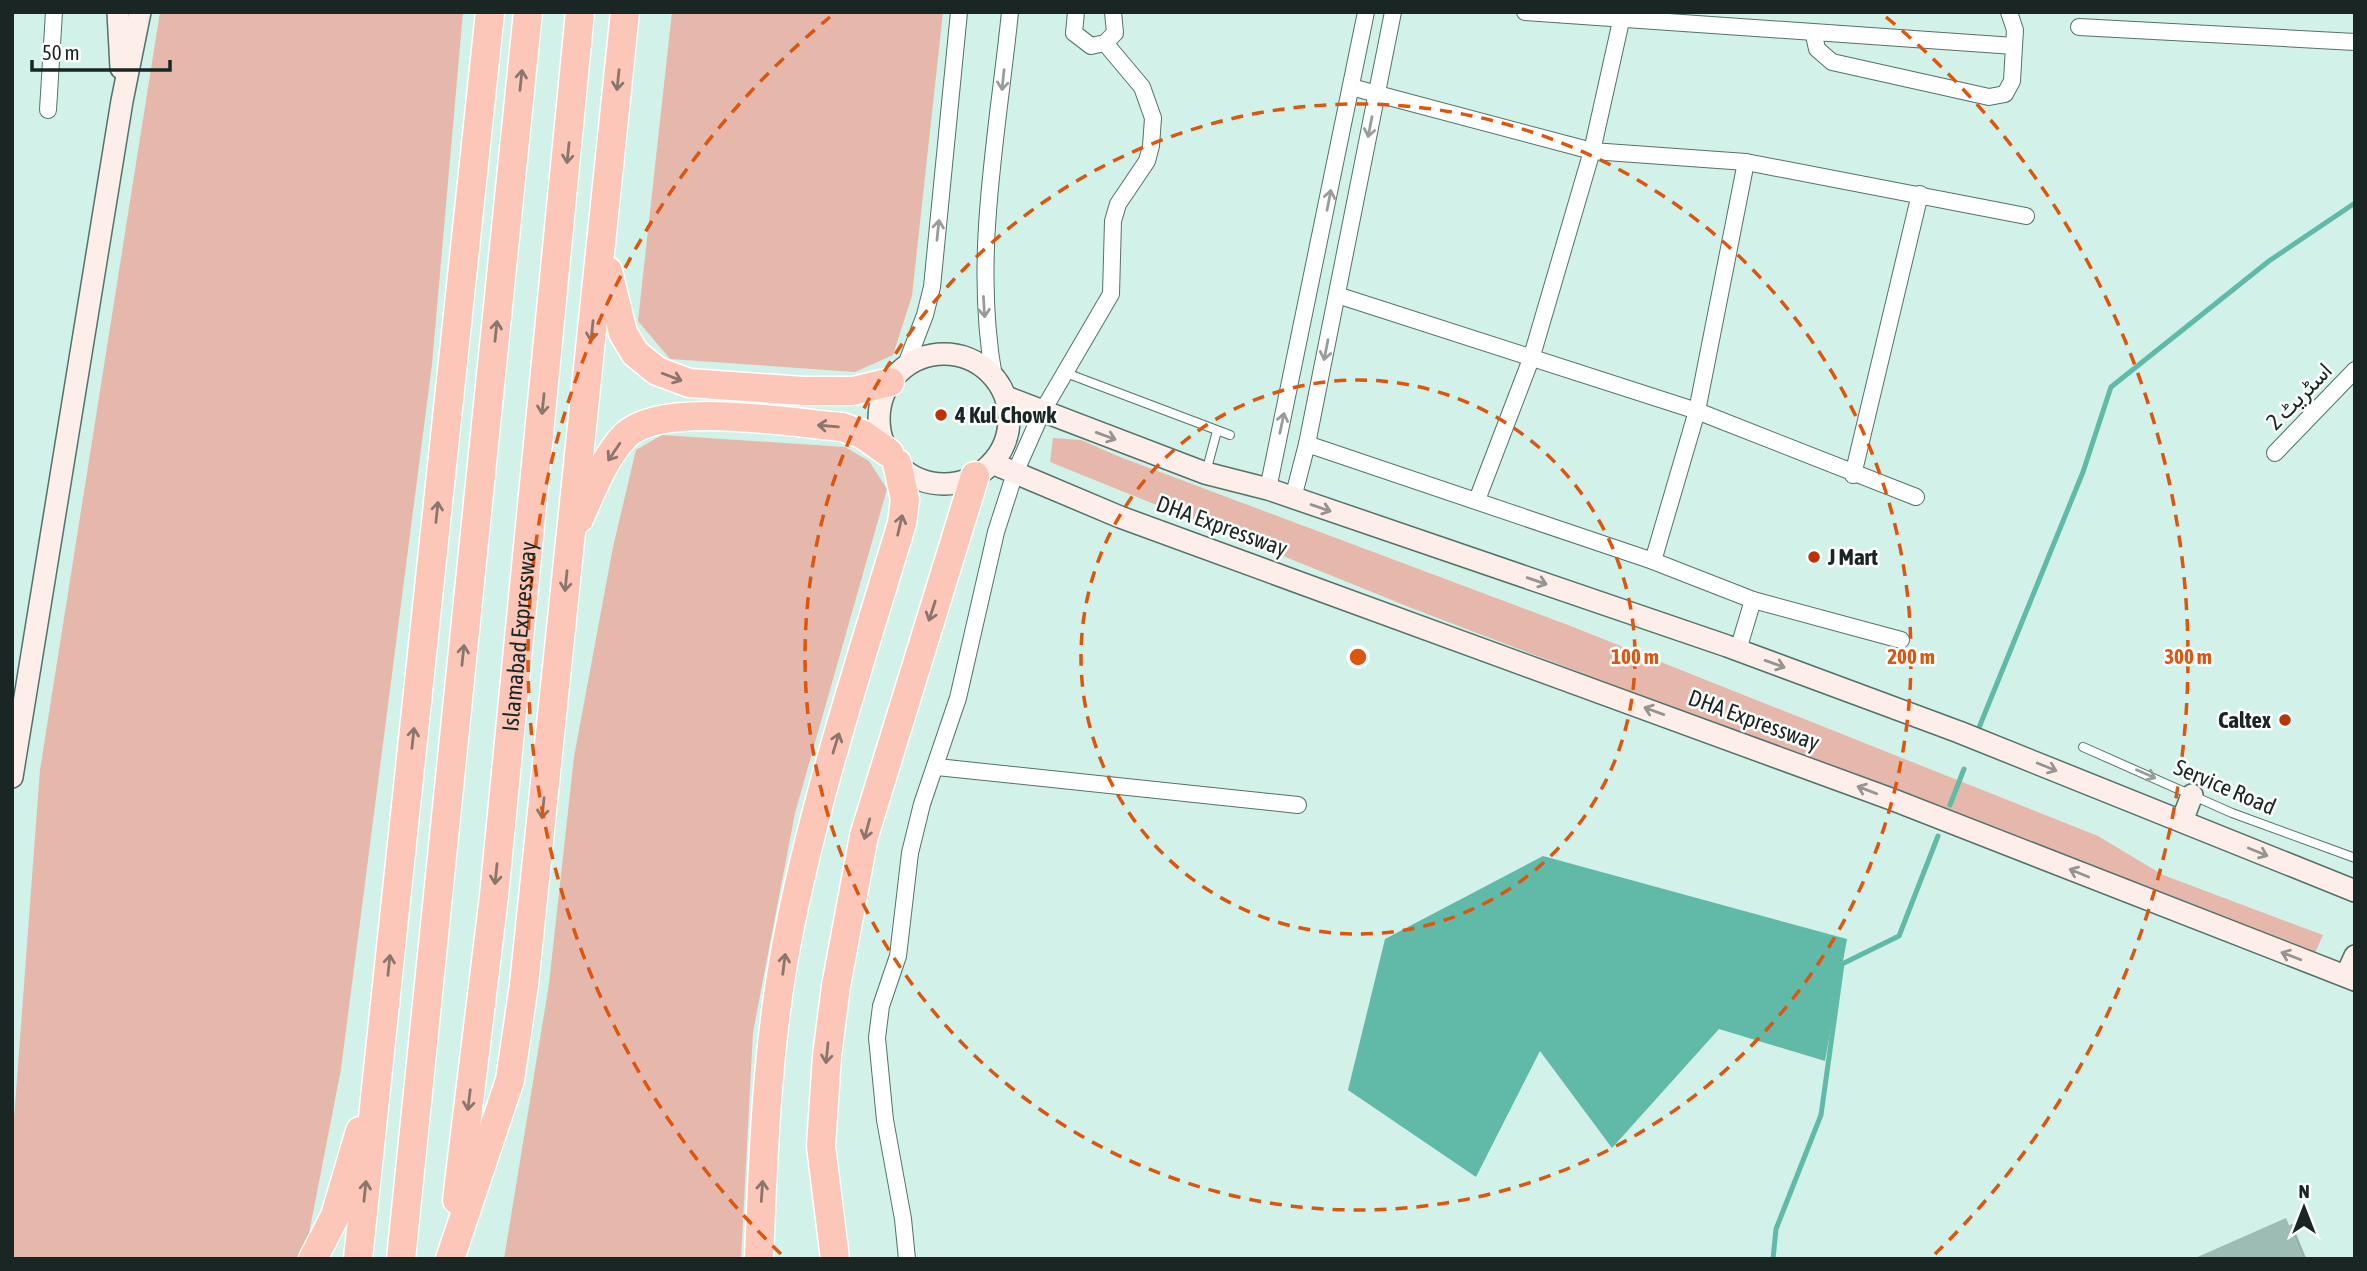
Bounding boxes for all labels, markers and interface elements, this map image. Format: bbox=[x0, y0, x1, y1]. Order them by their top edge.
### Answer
scale bar bbox=[32, 28, 170, 72]
text: 50 m bbox=[42, 40, 80, 64]
one-way arrow bbox=[612, 68, 625, 91]
one-way arrow bbox=[996, 68, 1009, 91]
one-way arrow bbox=[515, 69, 528, 92]
one-way arrow bbox=[1363, 115, 1376, 138]
one-way arrow bbox=[561, 142, 574, 164]
one-way arrow bbox=[1322, 189, 1336, 212]
one-way arrow bbox=[932, 219, 945, 242]
one-way arrow bbox=[978, 295, 991, 318]
one-way arrow bbox=[586, 319, 599, 342]
one-way arrow bbox=[490, 320, 503, 343]
one-way arrow bbox=[1319, 338, 1333, 361]
street label: اسٹریٹ 2 bbox=[2261, 357, 2338, 436]
one-way arrow bbox=[661, 371, 682, 384]
one-way arrow bbox=[536, 392, 549, 415]
place label: 4 Kul Chowk bbox=[954, 402, 1057, 428]
marker: 4 Kul Chowk bbox=[933, 407, 949, 423]
one-way arrow bbox=[1275, 412, 1289, 435]
one-way arrow bbox=[817, 419, 839, 432]
one-way arrow bbox=[1094, 431, 1116, 444]
one-way arrow bbox=[607, 441, 621, 461]
street label: DHA Expressway bbox=[1153, 490, 1291, 562]
one-way arrow bbox=[430, 501, 443, 524]
one-way arrow bbox=[1310, 503, 1332, 515]
one-way arrow bbox=[894, 514, 908, 537]
street label: Islamabad Expressway bbox=[497, 540, 541, 733]
place label: J Mart bbox=[1827, 544, 1878, 570]
marker: J Mart bbox=[1806, 549, 1822, 565]
one-way arrow bbox=[559, 570, 572, 592]
one-way arrow bbox=[1525, 576, 1547, 588]
one-way arrow bbox=[925, 600, 938, 622]
one-way arrow bbox=[456, 644, 469, 667]
text: 100 m bbox=[1611, 644, 1659, 668]
text: 200 m bbox=[1887, 644, 1935, 668]
text: 300 m bbox=[2164, 644, 2212, 668]
centre of rings bbox=[1346, 645, 1370, 669]
one-way arrow bbox=[1763, 659, 1785, 671]
street label: DHA Expressway bbox=[1685, 684, 1823, 756]
one-way arrow bbox=[1643, 704, 1665, 717]
place label: Caltex bbox=[2218, 707, 2271, 733]
marker: Caltex bbox=[2277, 712, 2293, 728]
one-way arrow bbox=[407, 728, 420, 750]
one-way arrow bbox=[831, 732, 844, 754]
street label: Service Road bbox=[2170, 754, 2280, 820]
one-way arrow bbox=[2036, 761, 2057, 774]
one-way arrow bbox=[2134, 768, 2156, 781]
one-way arrow bbox=[1857, 783, 1878, 796]
one-way arrow bbox=[536, 796, 549, 819]
one-way arrow bbox=[860, 817, 873, 840]
one-way arrow bbox=[2247, 846, 2269, 859]
one-way arrow bbox=[489, 863, 502, 885]
one-way arrow bbox=[2068, 866, 2090, 879]
one-way arrow bbox=[2280, 948, 2302, 961]
one-way arrow bbox=[777, 953, 790, 976]
one-way arrow bbox=[383, 954, 396, 976]
one-way arrow bbox=[821, 1041, 834, 1064]
one-way arrow bbox=[463, 1088, 476, 1111]
north arrow bbox=[2269, 1173, 2339, 1243]
one-way arrow bbox=[755, 1179, 768, 1202]
one-way arrow bbox=[359, 1180, 372, 1203]
text: N bbox=[2298, 1180, 2310, 1202]

